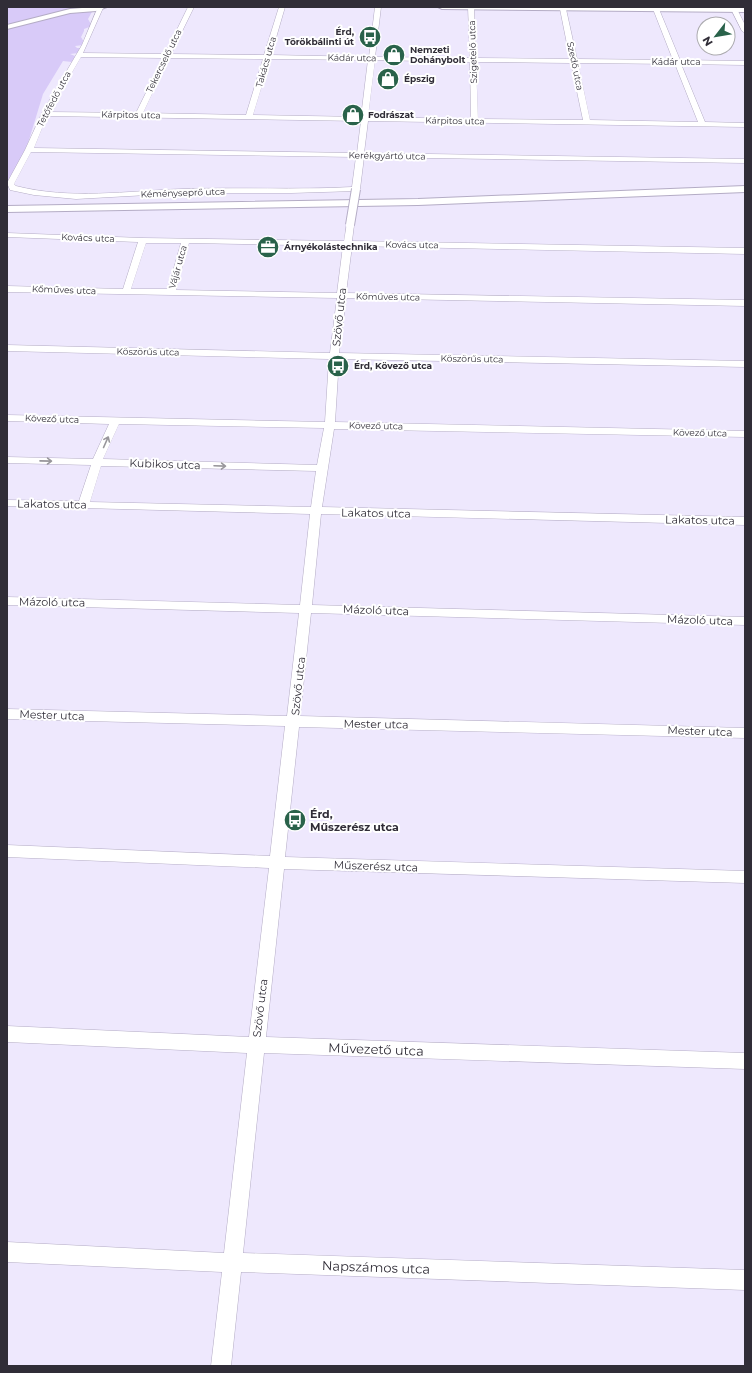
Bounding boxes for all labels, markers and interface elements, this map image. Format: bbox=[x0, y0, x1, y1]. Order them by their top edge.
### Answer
north arrow bbox=[696, 16, 736, 56]
street label: Szigetelő utca bbox=[466, 20, 479, 84]
bus stop icon: Érd, Törökbálinti út bbox=[357, 24, 383, 50]
place label: Érd, Törökbálinti út bbox=[285, 26, 355, 47]
street label: Tekercselő utca bbox=[143, 27, 184, 94]
text: N bbox=[699, 34, 716, 49]
street label: Takács utca bbox=[253, 35, 278, 89]
street label: Szedő utca bbox=[565, 41, 586, 91]
shop icon: Nemzeti Dohánybolt bbox=[381, 42, 407, 68]
place label: Nemzeti Dohánybolt bbox=[410, 44, 465, 65]
street label: Kádár utca bbox=[327, 52, 377, 63]
street label: Kádár utca bbox=[652, 56, 700, 67]
shop icon: Épszig bbox=[375, 66, 401, 92]
street label: Tetőfedő utca bbox=[34, 69, 73, 129]
place label: Épszig bbox=[404, 73, 435, 84]
shop icon: Fodrászat bbox=[340, 102, 366, 128]
street label: Kárpitos utca bbox=[101, 108, 161, 121]
place label: Fodrászat bbox=[368, 109, 414, 120]
street label: Kárpitos utca bbox=[425, 114, 485, 127]
street label: Kerékgyártó utca bbox=[348, 149, 426, 162]
street label: Kéményseprő utca bbox=[140, 186, 225, 199]
street label: Kovács utca bbox=[61, 231, 115, 244]
office icon: Árnyékolástechnika bbox=[255, 234, 281, 260]
street label: Kovács utca bbox=[385, 239, 439, 250]
place label: Árnyékolástechnika bbox=[283, 241, 378, 252]
street label: Vájár utca bbox=[166, 244, 189, 290]
street label: Kőműves utca bbox=[32, 283, 96, 296]
street label: Szövő utca bbox=[329, 287, 349, 347]
street label: Kőműves utca bbox=[356, 290, 420, 303]
street label: Köszörűs utca bbox=[117, 345, 179, 358]
street label: Köszörűs utca bbox=[441, 352, 503, 365]
bus stop icon: Érd, Kövező utca bbox=[325, 353, 351, 379]
place label: Érd, Kövező utca bbox=[354, 360, 432, 371]
street label: Kövező utca bbox=[25, 412, 79, 425]
street label: Kövező utca bbox=[349, 420, 403, 431]
street label: Kövező utca bbox=[673, 427, 727, 438]
one-way arrow bbox=[103, 436, 110, 448]
street label: Kubikos utca bbox=[129, 456, 201, 472]
one-way arrow bbox=[39, 457, 52, 465]
one-way arrow bbox=[213, 462, 226, 469]
street label: Lakatos utca bbox=[17, 496, 87, 512]
street label: Lakatos utca bbox=[341, 505, 411, 521]
street label: Lakatos utca bbox=[665, 512, 735, 528]
street label: Mázoló utca bbox=[19, 594, 85, 610]
street label: Mázoló utca bbox=[343, 602, 409, 618]
street label: Mázoló utca bbox=[667, 612, 733, 628]
street label: Szövő utca bbox=[288, 656, 308, 716]
street label: Mester utca bbox=[19, 707, 85, 723]
street label: Mester utca bbox=[343, 716, 409, 732]
street label: Mester utca bbox=[667, 723, 733, 739]
bus stop icon: Érd, Műszerész utca bbox=[282, 807, 308, 833]
place label: Érd, Műszerész utca bbox=[310, 807, 399, 834]
street label: Műszerész utca bbox=[334, 858, 418, 874]
street label: Szövő utca bbox=[249, 978, 271, 1038]
street label: Művezető utca bbox=[328, 1039, 424, 1059]
street label: Napszámos utca bbox=[322, 1257, 430, 1277]

